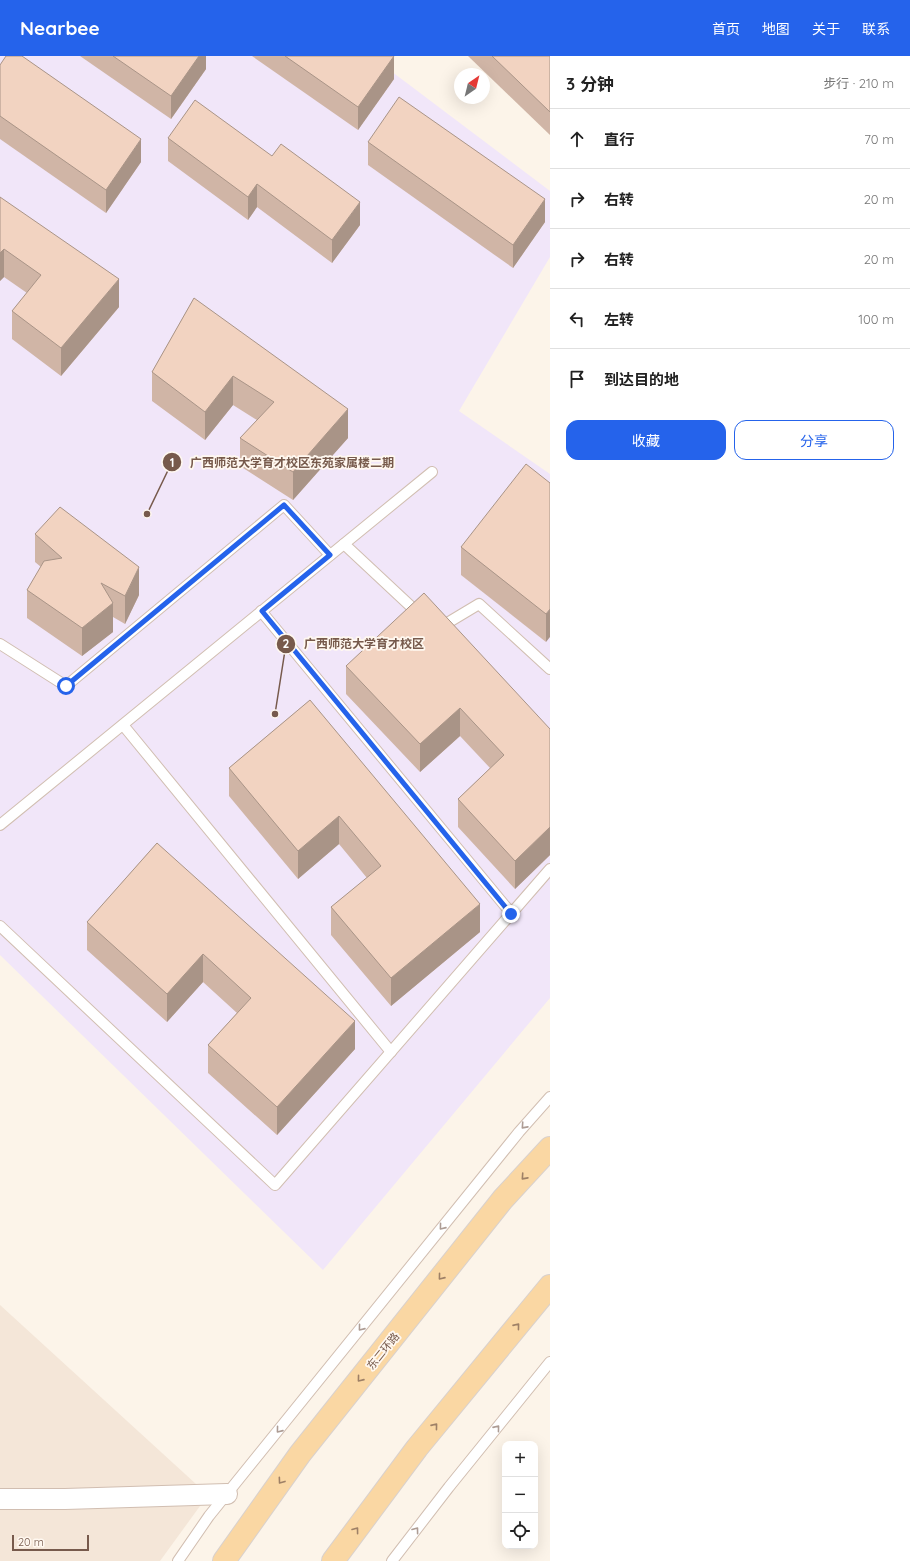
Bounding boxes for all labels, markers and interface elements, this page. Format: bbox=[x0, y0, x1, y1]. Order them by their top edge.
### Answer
text: Nearbee bbox=[20, 16, 100, 40]
text: 首页 bbox=[712, 20, 740, 38]
text: 地图 bbox=[762, 20, 790, 38]
text: 关于 bbox=[812, 20, 840, 38]
text: 联系 bbox=[862, 20, 890, 38]
north arrow bbox=[454, 68, 490, 104]
text: 3 分钟 bbox=[566, 73, 614, 94]
text: 步行 · 210 m bbox=[823, 75, 894, 91]
icon: ahead bbox=[566, 128, 588, 150]
text: 直行 bbox=[604, 130, 634, 149]
text: 70 m bbox=[864, 131, 894, 147]
icon: right bbox=[566, 188, 588, 210]
text: 右转 bbox=[604, 190, 634, 209]
text: 20 m bbox=[864, 191, 894, 207]
icon: right bbox=[566, 248, 588, 270]
text: 右转 bbox=[604, 250, 634, 269]
text: 20 m bbox=[864, 251, 894, 267]
icon: left bbox=[566, 308, 588, 330]
text: 左转 bbox=[604, 310, 634, 329]
text: 100 m bbox=[858, 311, 894, 327]
icon: arrive bbox=[566, 368, 588, 390]
text: 到达目的地 bbox=[604, 370, 679, 389]
button: 收藏 bbox=[566, 420, 726, 460]
button: 分享 bbox=[734, 420, 894, 460]
callout: 广西师范大学育才校区东苑家属楼二期 bbox=[162, 450, 402, 474]
text: 1 bbox=[170, 455, 174, 470]
text: 广西师范大学育才校区东苑家属楼二期 bbox=[190, 455, 394, 470]
callout: 广西师范大学育才校区 bbox=[276, 632, 432, 656]
text: 2 bbox=[283, 636, 290, 651]
text: 广西师范大学育才校区 bbox=[304, 636, 424, 651]
route start bbox=[57, 677, 75, 695]
route end bbox=[502, 905, 520, 923]
one-way arrow bbox=[521, 1121, 529, 1129]
one-way arrow bbox=[522, 1172, 529, 1179]
one-way arrow bbox=[440, 1223, 447, 1230]
one-way arrow bbox=[439, 1273, 446, 1280]
one-way arrow bbox=[513, 1323, 520, 1330]
one-way arrow bbox=[358, 1324, 365, 1331]
street label: 东二环路 bbox=[364, 1329, 402, 1373]
one-way arrow bbox=[358, 1374, 365, 1381]
one-way arrow bbox=[430, 1423, 437, 1431]
one-way arrow bbox=[277, 1425, 284, 1432]
one-way arrow bbox=[492, 1425, 499, 1432]
map controls bbox=[502, 1441, 538, 1549]
button: + bbox=[502, 1441, 538, 1477]
one-way arrow bbox=[279, 1477, 286, 1484]
button: − bbox=[502, 1477, 538, 1513]
button: locate bbox=[502, 1513, 538, 1549]
one-way arrow bbox=[351, 1527, 358, 1534]
one-way arrow bbox=[411, 1527, 418, 1534]
scale bar bbox=[12, 1533, 89, 1552]
text: 20 m bbox=[18, 1535, 44, 1549]

